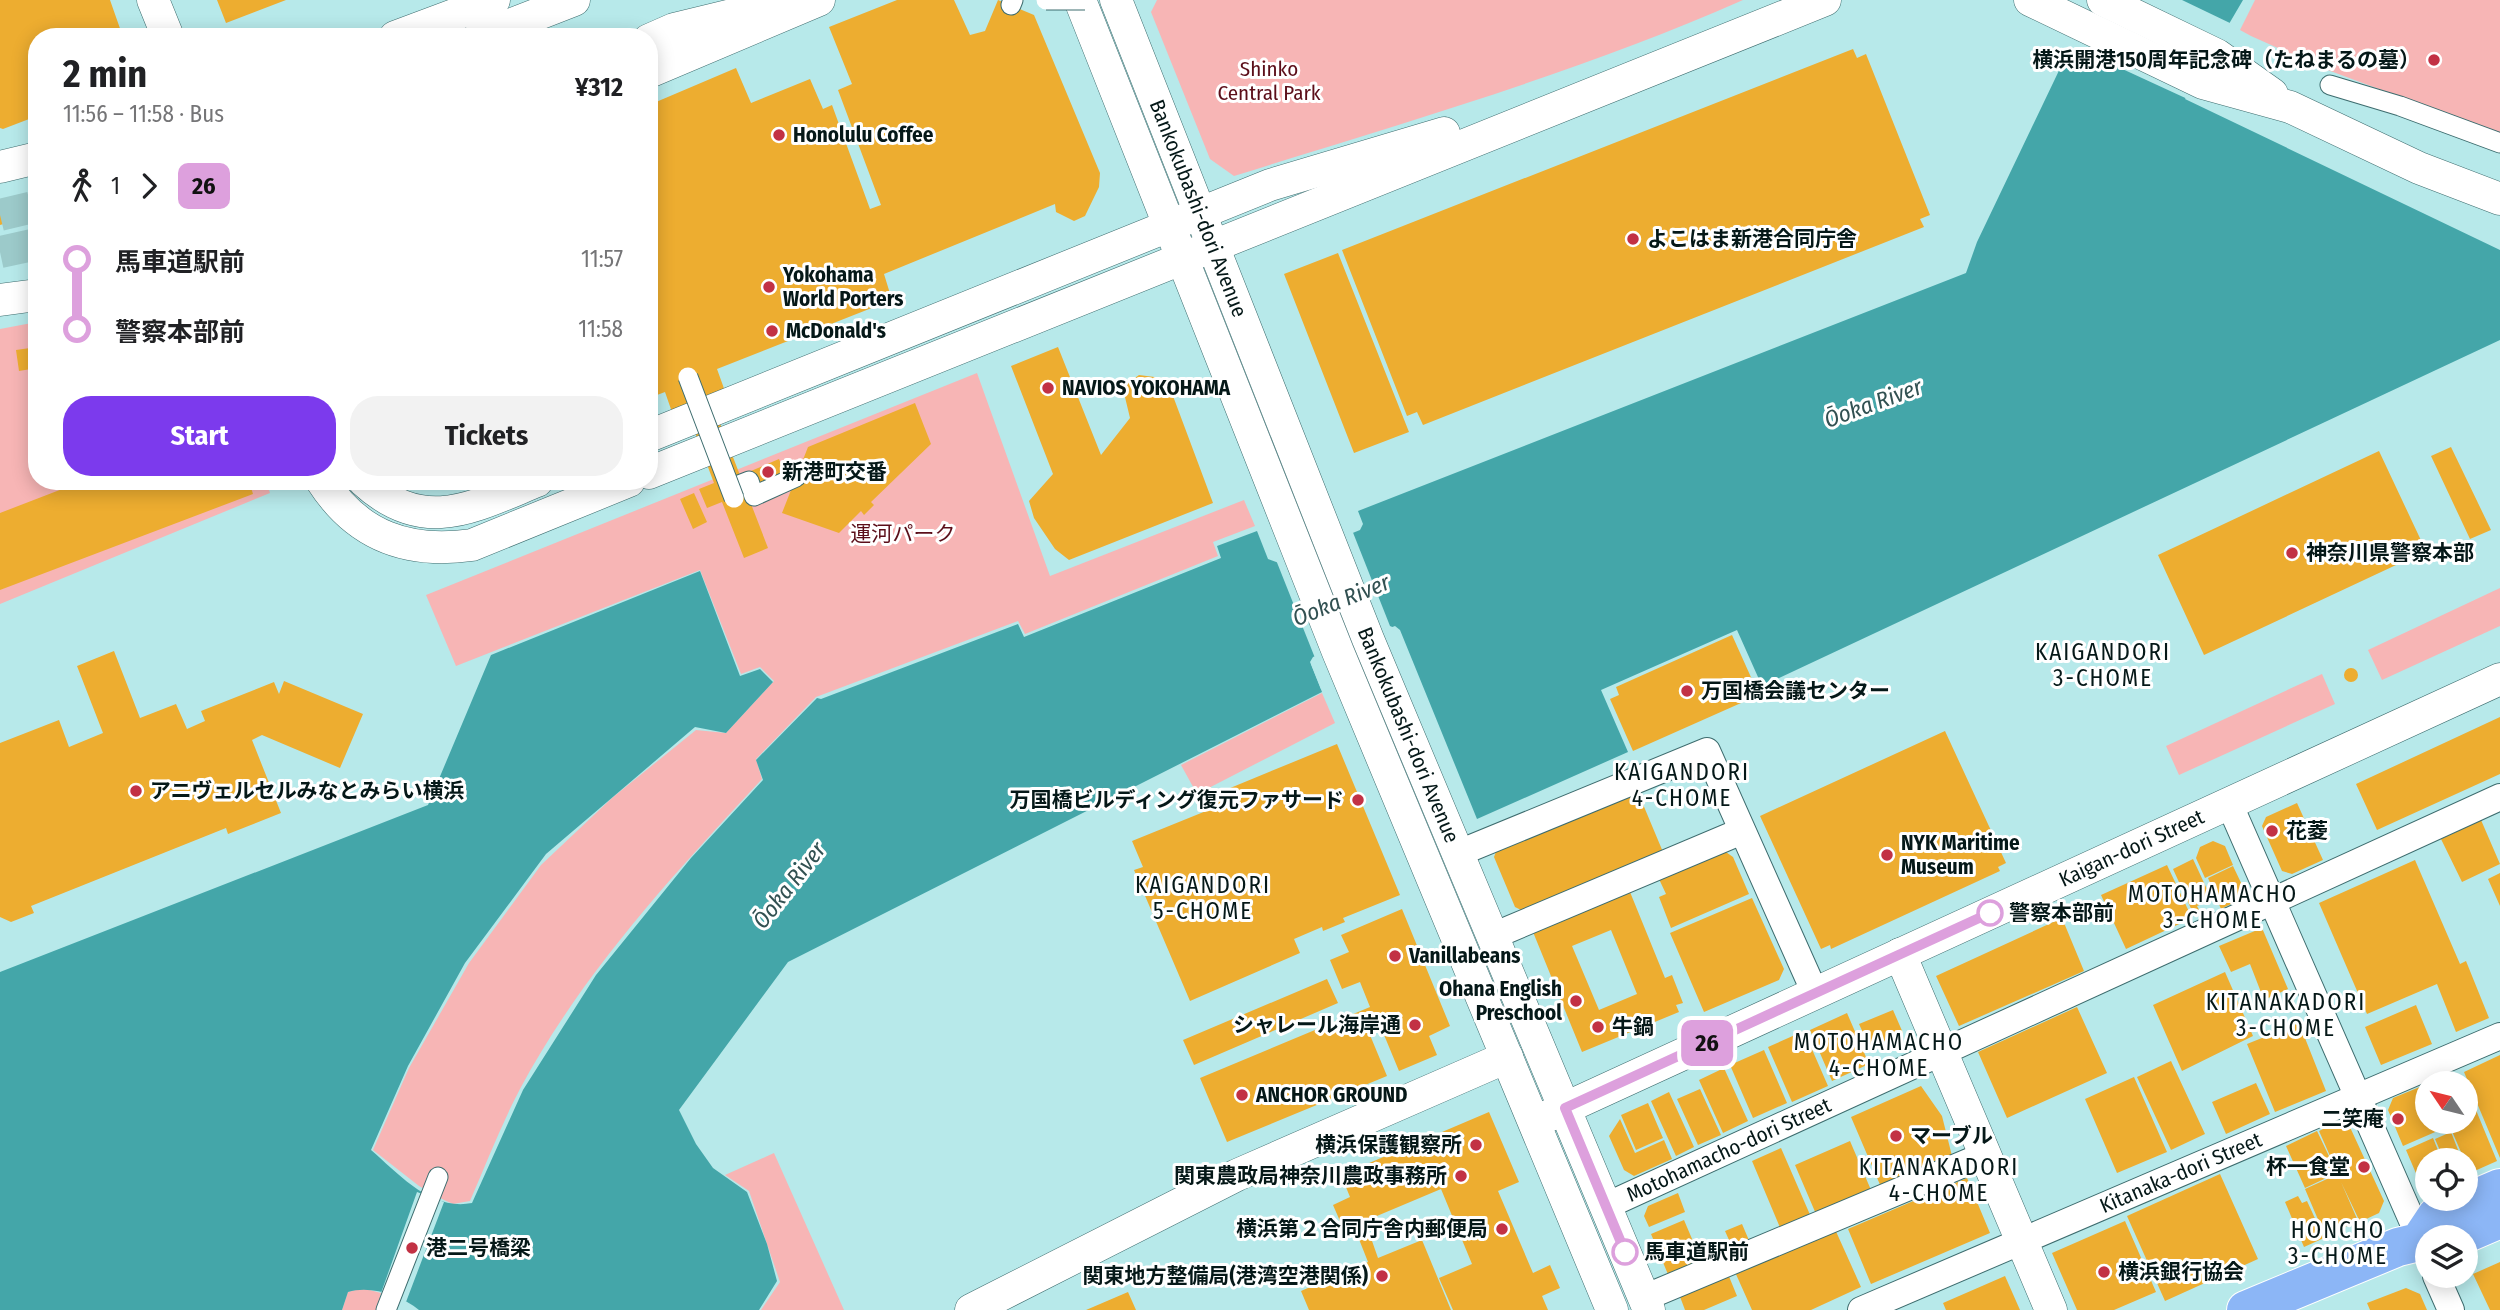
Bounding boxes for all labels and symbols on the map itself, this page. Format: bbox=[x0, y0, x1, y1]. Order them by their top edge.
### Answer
place label: 横浜開港150周年記念碑（たねまるの墓） bbox=[2032, 47, 2420, 73]
marker: 横浜開港150周年記念碑（たねまるの墓） bbox=[2426, 52, 2442, 68]
park label: Shinko Central Park bbox=[1217, 56, 1321, 106]
street label: Bankokubashi-dori Avenue bbox=[1144, 96, 1253, 321]
place label: Honolulu Coffee bbox=[793, 122, 934, 148]
marker: Honolulu Coffee bbox=[771, 127, 787, 143]
place label: よこはま新港合同庁舎 bbox=[1647, 226, 1857, 252]
marker: よこはま新港合同庁舎 bbox=[1625, 231, 1641, 247]
place label: Yokohama World Porters bbox=[782, 262, 903, 312]
marker: Yokohama World Porters bbox=[761, 279, 777, 295]
place label: McDonald's bbox=[786, 318, 886, 344]
marker: McDonald's bbox=[764, 323, 780, 339]
water label: Ōoka River bbox=[1820, 372, 1927, 434]
place label: NAVIOS YOKOHAMA bbox=[1062, 375, 1231, 401]
marker: NAVIOS YOKOHAMA bbox=[1040, 380, 1056, 396]
place label: 新港町交番 bbox=[782, 459, 887, 485]
marker: 新港町交番 bbox=[760, 464, 776, 480]
park label: 運河パーク bbox=[851, 521, 956, 547]
place label: 神奈川県警察本部 bbox=[2306, 540, 2474, 566]
marker: 神奈川県警察本部 bbox=[2284, 545, 2300, 561]
water label: Ōoka River bbox=[1288, 567, 1395, 632]
street label: Bankokubashi-dori Avenue bbox=[1352, 623, 1465, 847]
district label: KAIGANDORI 3-CHOME bbox=[2035, 638, 2171, 692]
place label: 万国橋会議センター bbox=[1701, 678, 1890, 704]
marker: 万国橋会議センター bbox=[1679, 683, 1695, 699]
district label: KAIGANDORI 4-CHOME bbox=[1614, 758, 1750, 812]
place label: アニヴェルセルみなとみらい横浜 bbox=[150, 778, 465, 804]
marker: アニヴェルセルみなとみらい横浜 bbox=[128, 783, 144, 799]
place label: 万国橋ビルディング復元ファサード bbox=[1009, 787, 1344, 813]
marker: 万国橋ビルディング復元ファサード bbox=[1350, 792, 1366, 808]
street label: Kaigan-dori Street bbox=[2055, 804, 2208, 893]
place label: 花菱 bbox=[2286, 818, 2328, 844]
marker: 花菱 bbox=[2264, 823, 2280, 839]
place label: NYK Maritime Museum bbox=[1901, 830, 2020, 880]
water label: Ōoka River bbox=[746, 835, 832, 934]
marker: NYK Maritime Museum bbox=[1879, 847, 1895, 863]
district label: KAIGANDORI 5-CHOME bbox=[1135, 871, 1271, 925]
district label: MOTOHAMACHO 3-CHOME bbox=[2128, 880, 2298, 934]
marker: 警察本部前 bbox=[1977, 900, 2003, 926]
place label: 警察本部前 bbox=[2009, 900, 2114, 926]
place label: Vanillabeans bbox=[1408, 943, 1520, 969]
marker: Vanillabeans bbox=[1387, 948, 1403, 964]
place label: Ohana English Preschool bbox=[1439, 976, 1562, 1026]
district label: KITANAKADORI 3-CHOME bbox=[2206, 988, 2366, 1042]
marker: Ohana English Preschool bbox=[1568, 993, 1584, 1009]
place label: シャレール海岸通 bbox=[1233, 1012, 1401, 1038]
place label: 牛鍋 bbox=[1612, 1014, 1654, 1040]
marker: シャレール海岸通 bbox=[1407, 1017, 1423, 1033]
marker: 牛鍋 bbox=[1590, 1019, 1606, 1035]
line badge: 26 bbox=[1676, 1020, 1738, 1066]
district label: MOTOHAMACHO 4-CHOME bbox=[1794, 1028, 1964, 1082]
north arrow bbox=[2415, 1071, 2478, 1134]
place label: ANCHOR GROUND bbox=[1255, 1082, 1408, 1108]
marker: ANCHOR GROUND bbox=[1234, 1087, 1250, 1103]
street label: Motohamacho-dori Street bbox=[1622, 1092, 1835, 1208]
place label: 二笑庵 bbox=[2321, 1106, 2384, 1132]
marker: 二笑庵 bbox=[2390, 1111, 2406, 1127]
place label: マーブル bbox=[1910, 1123, 1993, 1149]
street label: Kitanaka-dori Street bbox=[2096, 1127, 2266, 1219]
marker: マーブル bbox=[1888, 1128, 1904, 1144]
place label: 横浜保護観察所 bbox=[1315, 1132, 1462, 1158]
marker: 横浜保護観察所 bbox=[1468, 1137, 1484, 1153]
district label: KITANAKADORI 4-CHOME bbox=[1859, 1153, 2019, 1207]
place label: 杯一食堂 bbox=[2266, 1154, 2350, 1180]
marker: 杯一食堂 bbox=[2356, 1159, 2372, 1175]
place label: 関東農政局神奈川農政事務所 bbox=[1174, 1163, 1447, 1189]
marker: 関東農政局神奈川農政事務所 bbox=[1453, 1168, 1469, 1184]
place label: 横浜第２合同庁舎内郵便局 bbox=[1236, 1216, 1488, 1242]
district label: HONCHO 3-CHOME bbox=[2288, 1216, 2388, 1270]
marker: 横浜第２合同庁舎内郵便局 bbox=[1494, 1221, 1510, 1237]
place label: 港二号橋梁 bbox=[426, 1235, 531, 1261]
marker: 馬車道駅前 bbox=[1612, 1239, 1638, 1265]
place label: 馬車道駅前 bbox=[1644, 1239, 1749, 1265]
marker: 港二号橋梁 bbox=[404, 1240, 420, 1256]
place label: 横浜銀行協会 bbox=[2118, 1259, 2244, 1285]
place label: 関東地方整備局(港湾空港関係) bbox=[1082, 1263, 1368, 1289]
marker: 横浜銀行協会 bbox=[2096, 1264, 2112, 1280]
marker: 関東地方整備局(港湾空港関係) bbox=[1374, 1268, 1390, 1284]

